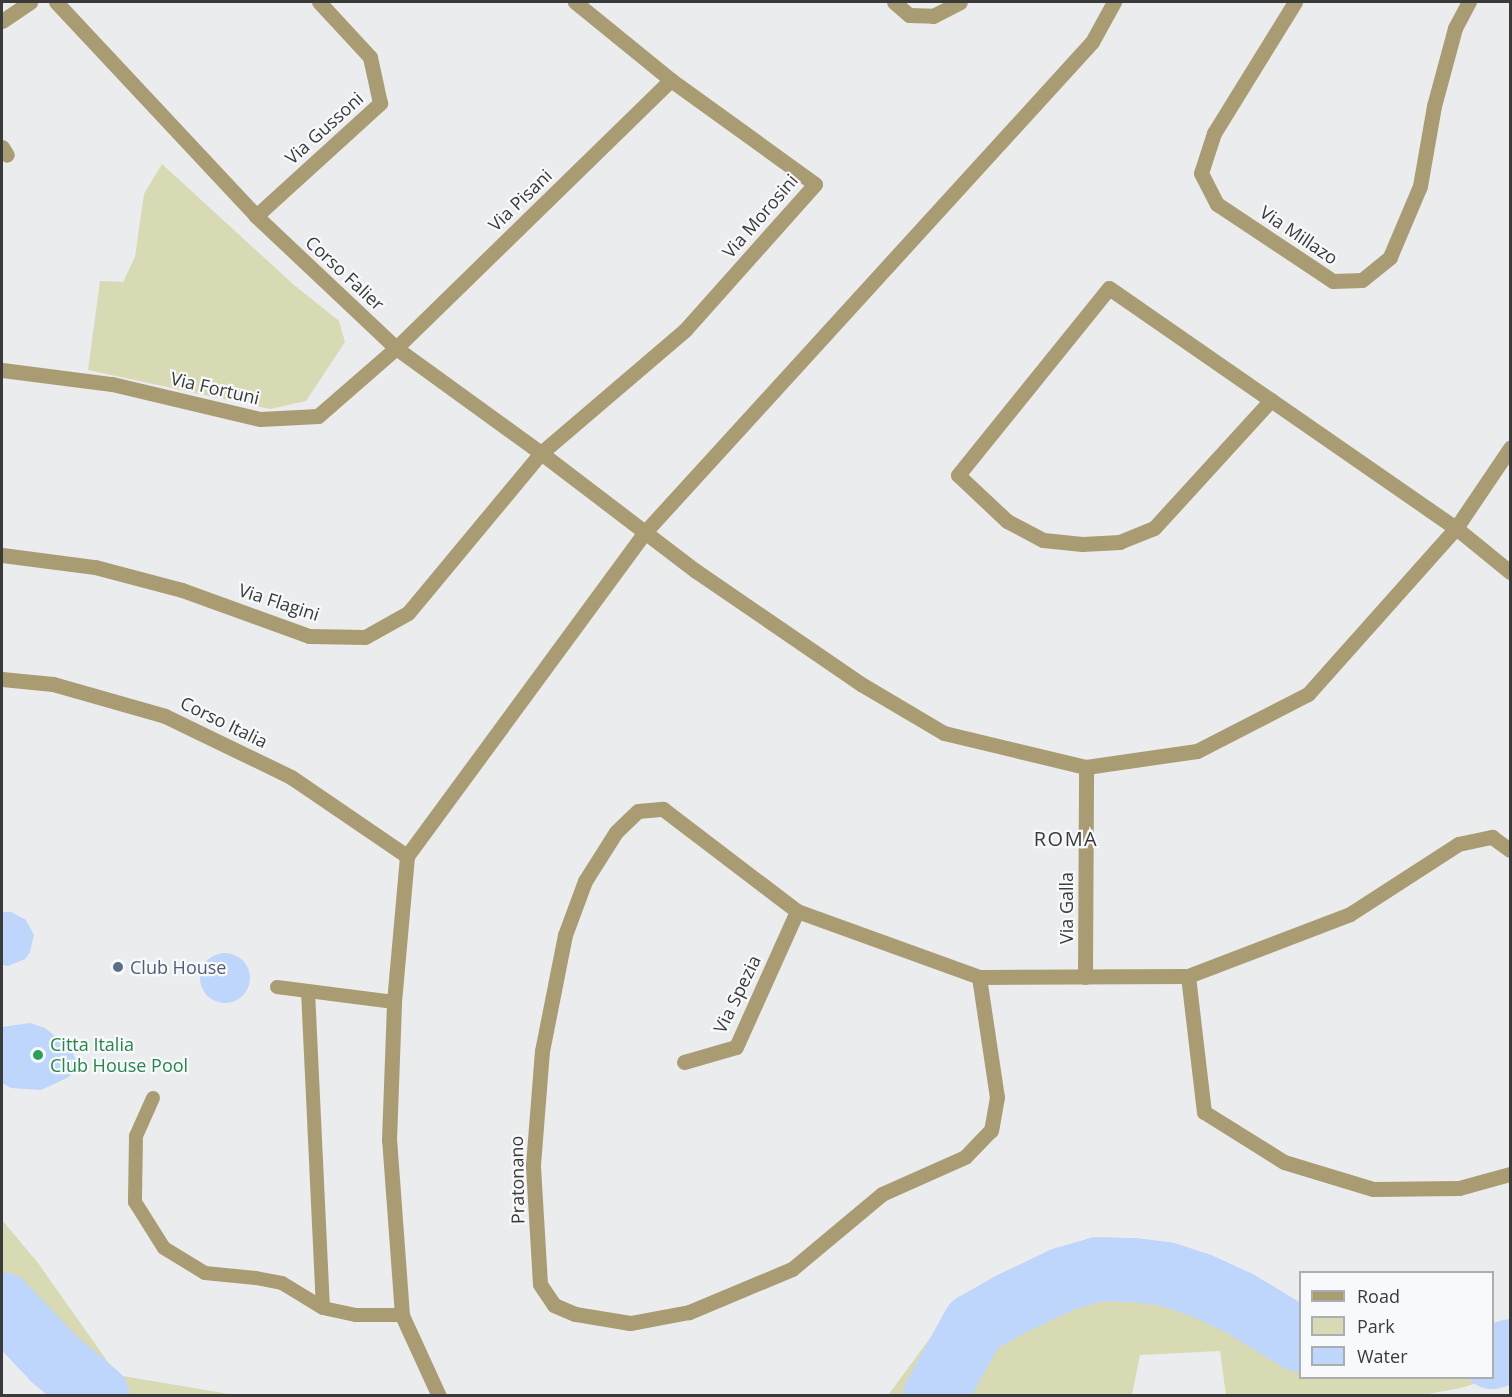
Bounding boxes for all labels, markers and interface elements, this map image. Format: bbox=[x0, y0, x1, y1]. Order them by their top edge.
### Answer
street label: Via Gussoni bbox=[280, 87, 368, 169]
street label: Via Pisani bbox=[484, 165, 556, 235]
street label: Via Morosini bbox=[718, 170, 802, 262]
street label: Via Millazo bbox=[1256, 201, 1342, 269]
street label: Corso Falier bbox=[301, 231, 389, 315]
street label: Via Fortuni bbox=[168, 367, 262, 409]
street label: Via Flagini bbox=[236, 579, 322, 625]
street label: Corso Italia bbox=[177, 692, 271, 752]
district label: ROMA bbox=[1034, 826, 1098, 850]
street label: Via Galla bbox=[1055, 872, 1077, 944]
street label: Via Spezia bbox=[709, 952, 765, 1036]
place label: Club House bbox=[130, 956, 226, 978]
marker: Club House bbox=[111, 960, 125, 974]
place label: Citta Italia Club House Pool bbox=[50, 1034, 188, 1076]
marker: Citta Italia Club House Pool bbox=[31, 1048, 45, 1062]
street label: Pratonano bbox=[505, 1136, 529, 1224]
legend bbox=[1299, 1271, 1494, 1379]
text: Road bbox=[1357, 1284, 1400, 1308]
text: Park bbox=[1357, 1314, 1395, 1338]
text: Water bbox=[1357, 1344, 1408, 1368]

